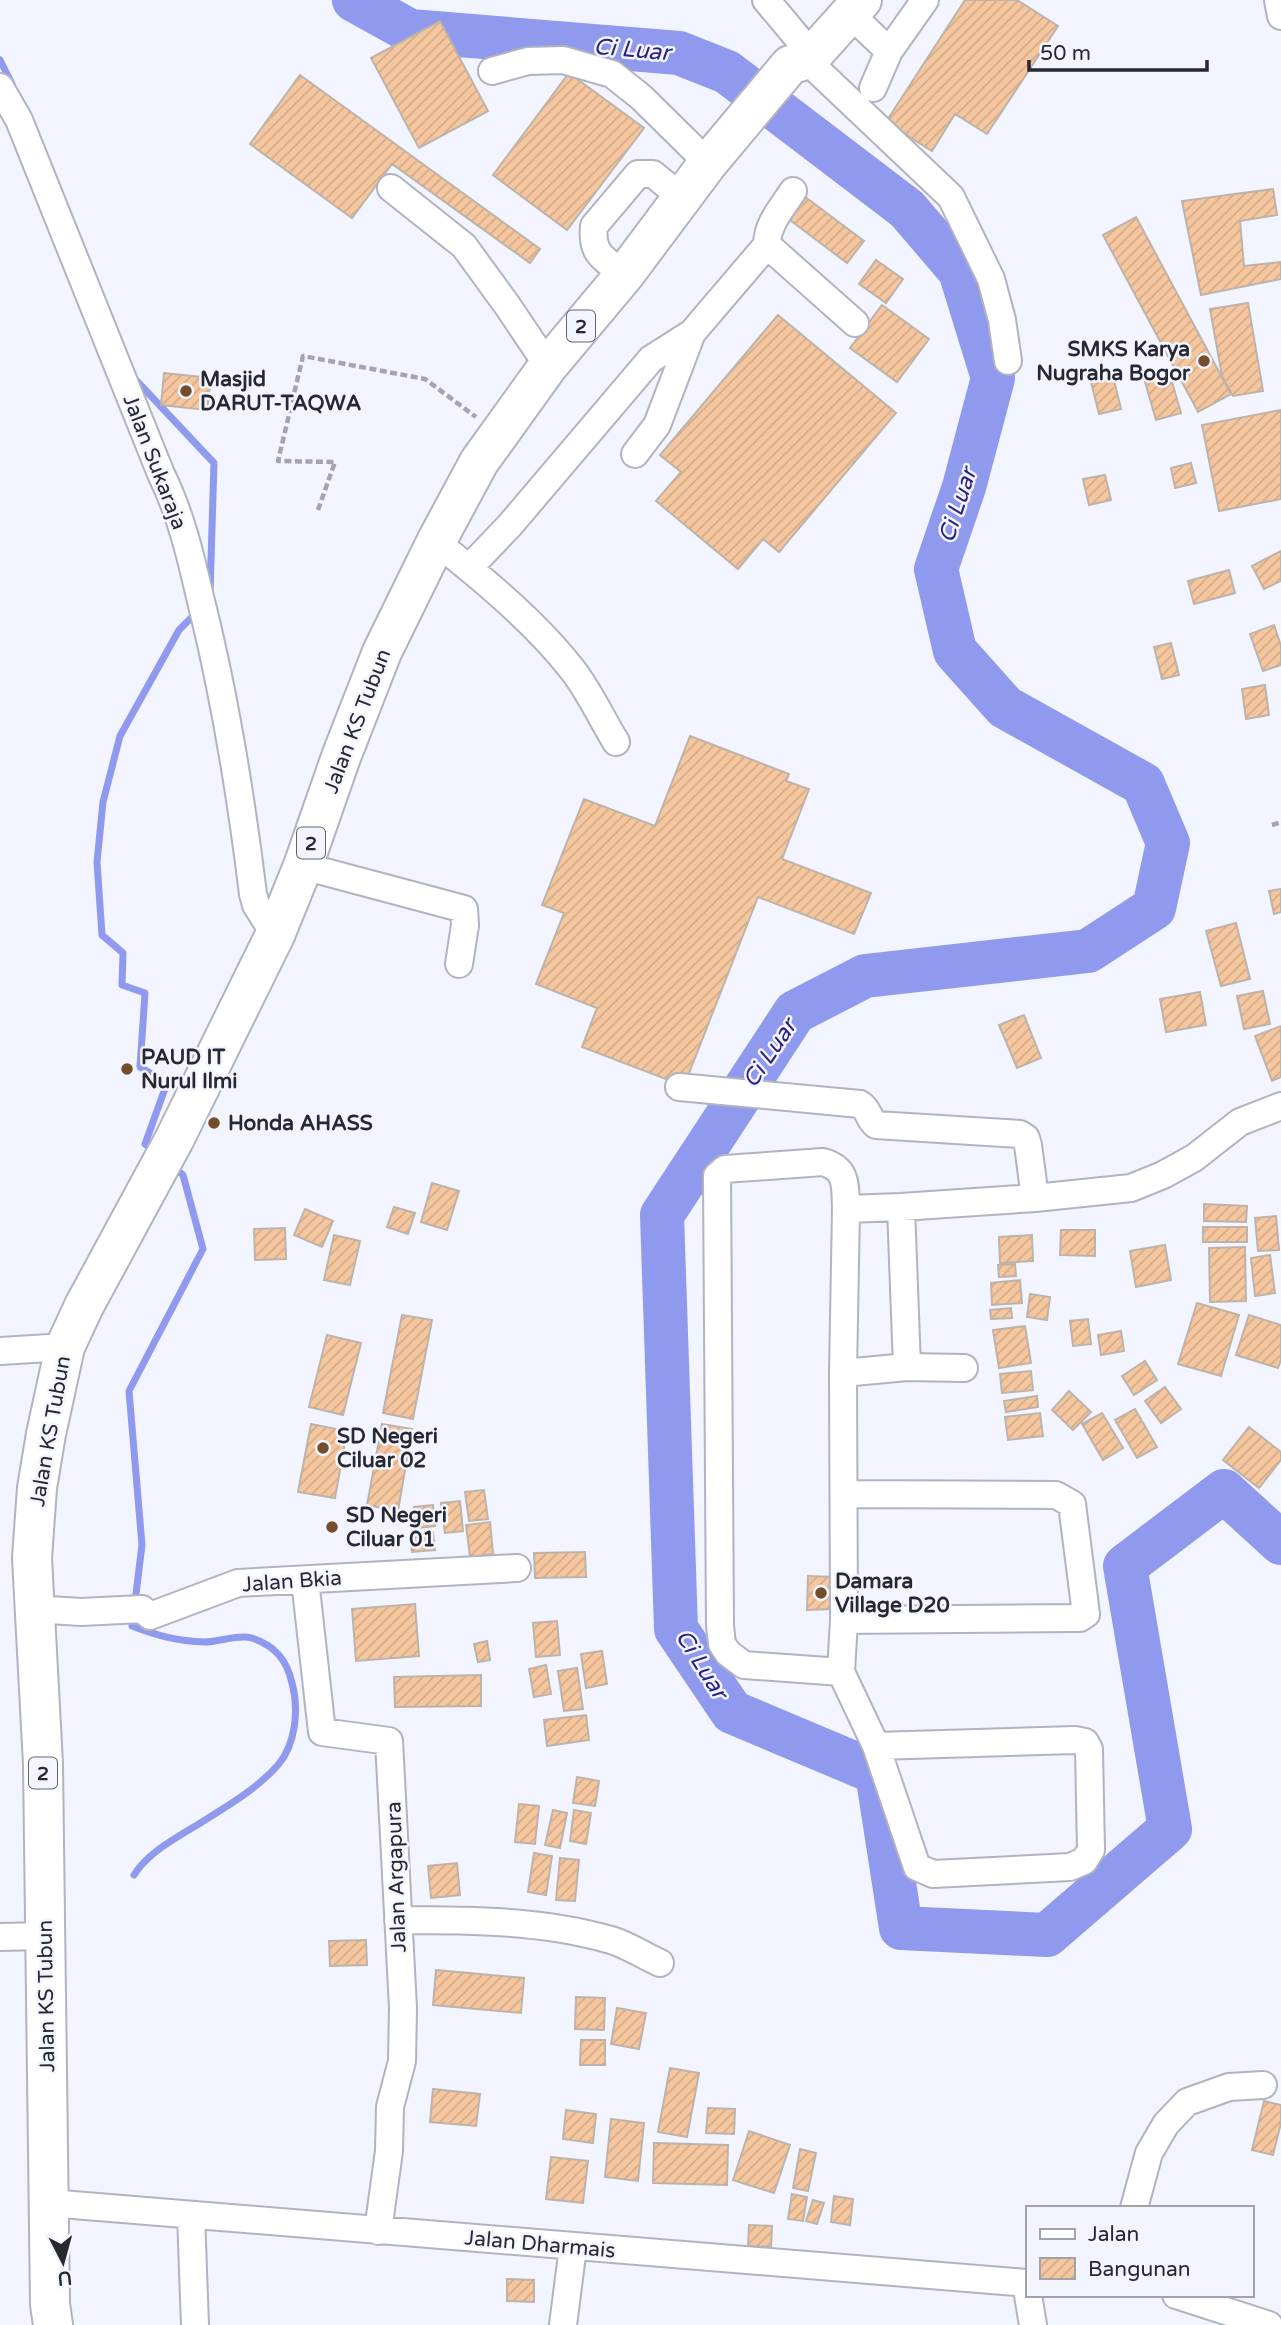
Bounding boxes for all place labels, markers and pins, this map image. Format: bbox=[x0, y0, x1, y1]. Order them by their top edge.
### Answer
place label: SMKS Karya Nugraha Bogor bbox=[1036, 337, 1191, 386]
marker: SMKS Karya Nugraha Bogor bbox=[1196, 353, 1212, 369]
place label: Masjid DARUT-TAQWA bbox=[200, 367, 361, 416]
marker: Masjid DARUT-TAQWA bbox=[178, 383, 194, 399]
place label: PAUD IT Nurul Ilmi bbox=[141, 1045, 237, 1094]
marker: PAUD IT Nurul Ilmi bbox=[119, 1061, 135, 1077]
place label: Honda AHASS bbox=[228, 1111, 373, 1136]
marker: Honda AHASS bbox=[206, 1115, 222, 1131]
place label: SD Negeri Ciluar 02 bbox=[337, 1424, 438, 1473]
marker: SD Negeri Ciluar 02 bbox=[315, 1440, 331, 1456]
place label: SD Negeri Ciluar 01 bbox=[346, 1503, 447, 1552]
marker: SD Negeri Ciluar 01 bbox=[324, 1519, 340, 1535]
place label: Damara Village D20 bbox=[835, 1569, 950, 1618]
marker: Damara Village D20 bbox=[813, 1585, 829, 1601]

